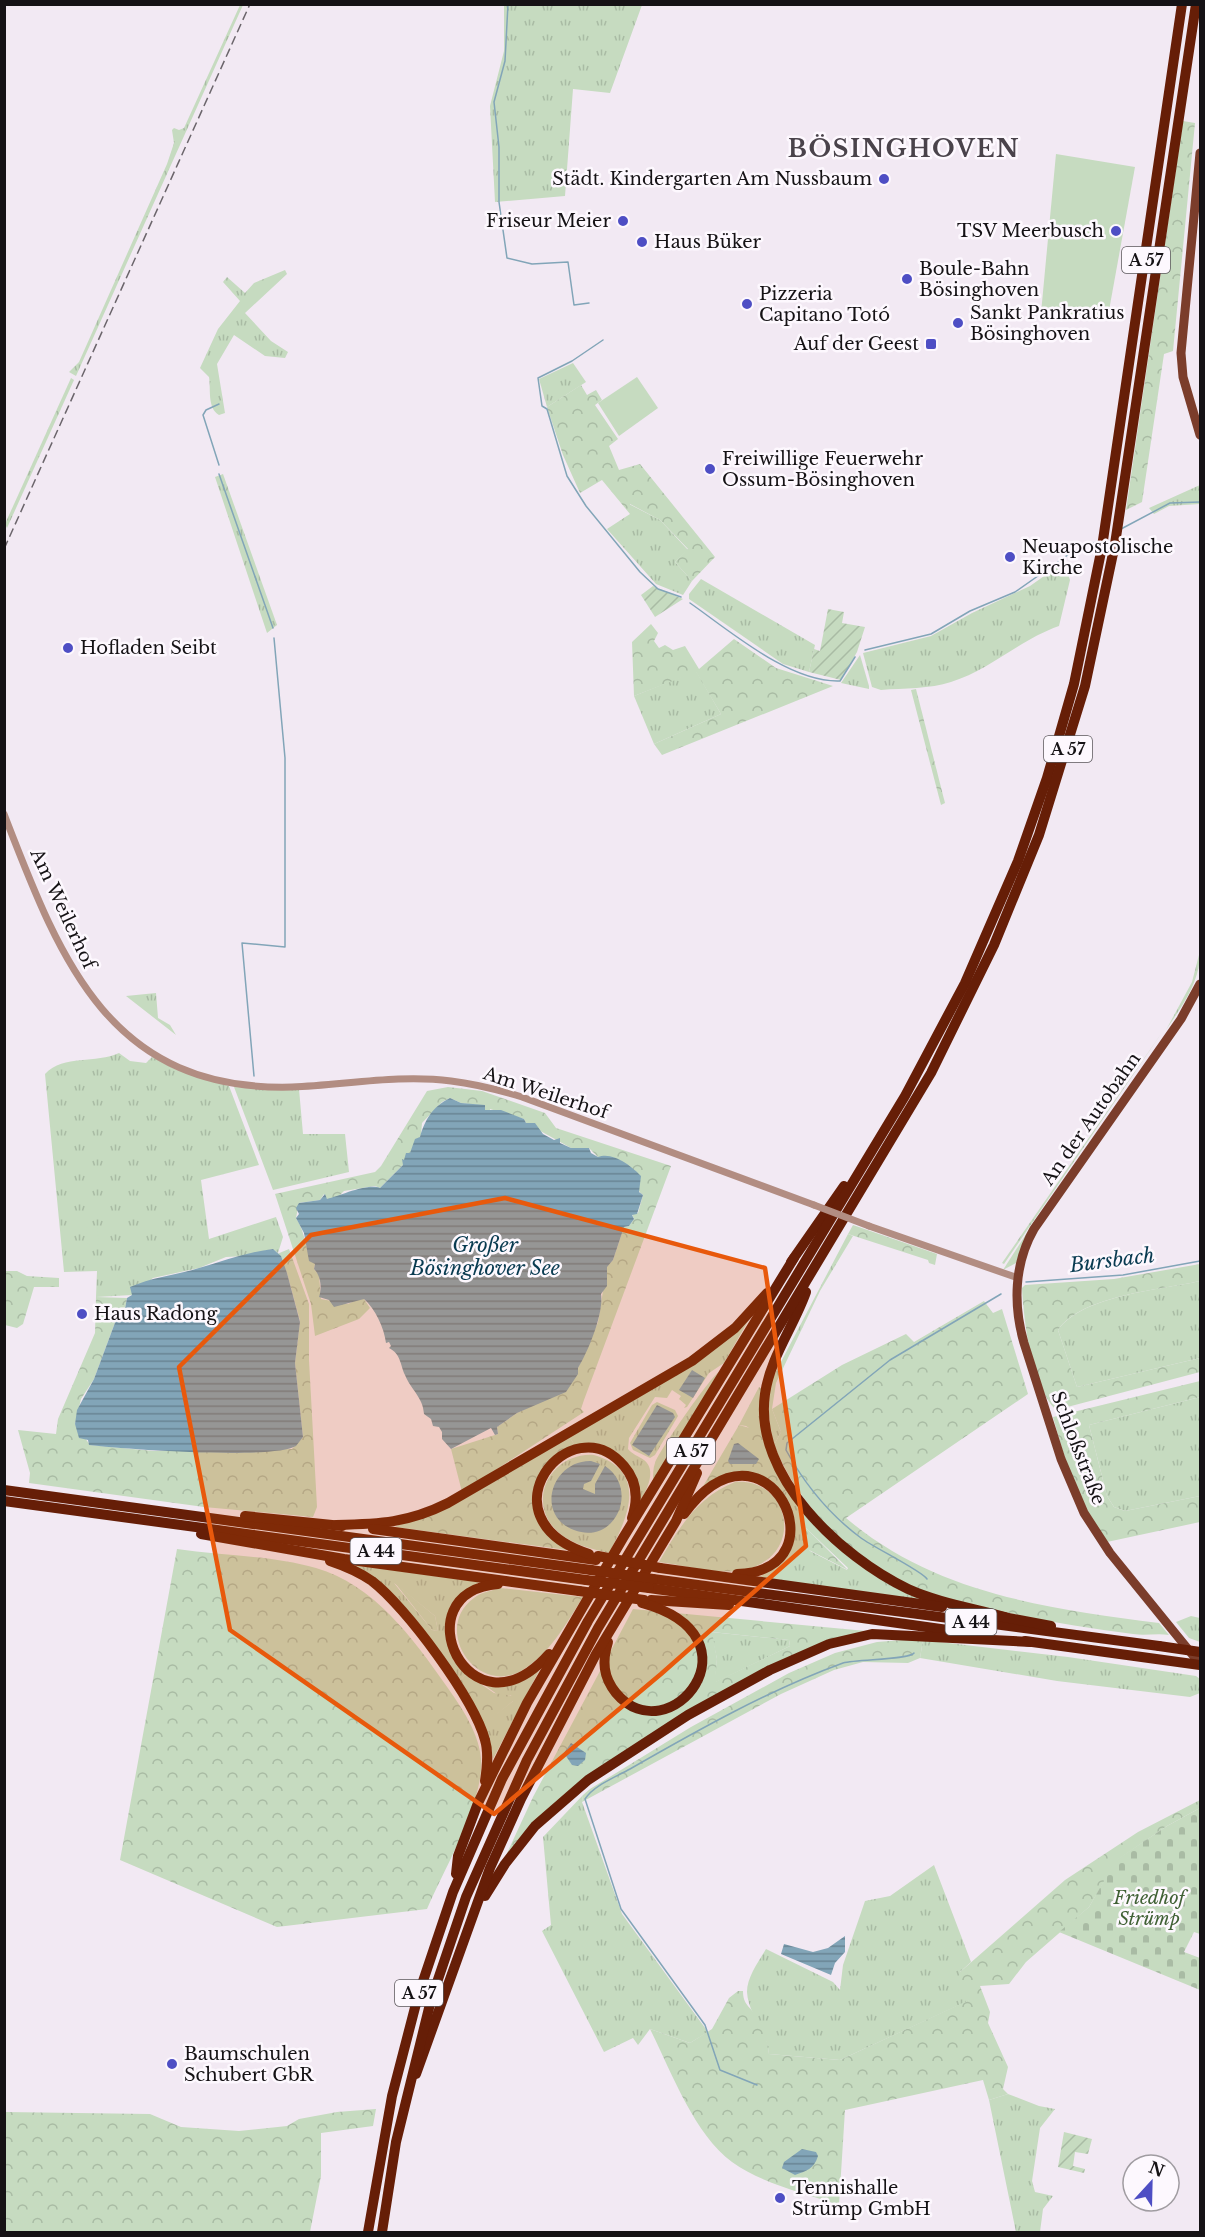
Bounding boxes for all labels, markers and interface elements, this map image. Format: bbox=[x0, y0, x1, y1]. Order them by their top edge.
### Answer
district label: BÖSINGHOVEN bbox=[788, 134, 1020, 163]
place label: Städt. Kindergarten Am Nussbaum bbox=[552, 168, 872, 190]
marker: Städt. Kindergarten Am Nussbaum bbox=[877, 172, 891, 186]
place label: Friseur Meier bbox=[486, 210, 611, 232]
marker: Friseur Meier bbox=[616, 214, 630, 228]
place label: TSV Meerbusch bbox=[957, 220, 1104, 242]
marker: TSV Meerbusch bbox=[1109, 224, 1123, 238]
place label: Haus Büker bbox=[654, 231, 762, 253]
marker: Haus Büker bbox=[635, 235, 649, 249]
road number: A 57 bbox=[1122, 247, 1170, 273]
place label: Boule-Bahn Bösinghoven bbox=[919, 258, 1039, 301]
marker: Boule-Bahn Bösinghoven bbox=[900, 272, 914, 286]
place label: Pizzeria Capitano Totó bbox=[759, 283, 890, 326]
marker: Pizzeria Capitano Totó bbox=[740, 297, 754, 311]
place label: Sankt Pankratius Bösinghoven bbox=[970, 302, 1124, 345]
marker: Sankt Pankratius Bösinghoven bbox=[951, 316, 965, 330]
place label: Auf der Geest bbox=[793, 333, 919, 355]
marker: Auf der Geest bbox=[924, 337, 938, 351]
place label: Freiwillige Feuerwehr Ossum-Bösinghoven bbox=[722, 448, 923, 491]
marker: Freiwillige Feuerwehr Ossum-Bösinghoven bbox=[703, 462, 717, 476]
place label: Neuapostolische Kirche bbox=[1022, 536, 1173, 579]
marker: Neuapostolische Kirche bbox=[1003, 550, 1017, 564]
place label: Hofladen Seibt bbox=[80, 637, 217, 659]
marker: Hofladen Seibt bbox=[61, 641, 75, 655]
road number: A 57 bbox=[1044, 736, 1092, 762]
street label: Am Weilerhof bbox=[25, 844, 102, 975]
street label: An der Autobahn bbox=[1036, 1048, 1145, 1191]
street label: Am Weilerhof bbox=[480, 1062, 614, 1124]
water label: Großer Bösinghover See bbox=[409, 1233, 560, 1280]
water label: Bursbach bbox=[1067, 1243, 1156, 1277]
place label: Haus Radong bbox=[94, 1303, 217, 1325]
marker: Haus Radong bbox=[75, 1307, 89, 1321]
street label: Schloßstraße bbox=[1046, 1388, 1110, 1508]
road number: A 57 bbox=[667, 1438, 715, 1464]
road number: A 44 bbox=[350, 1538, 401, 1564]
road number: A 44 bbox=[946, 1609, 996, 1635]
park label: Friedhof Strümp bbox=[1113, 1887, 1188, 1930]
road number: A 57 bbox=[395, 1980, 443, 2006]
place label: Baumschulen Schubert GbR bbox=[184, 2043, 314, 2086]
marker: Baumschulen Schubert GbR bbox=[165, 2057, 179, 2071]
north arrow bbox=[1121, 2153, 1181, 2213]
text: N bbox=[1146, 2157, 1167, 2181]
place label: Tennishalle Strümp GmbH bbox=[792, 2177, 931, 2220]
marker: Tennishalle Strümp GmbH bbox=[773, 2191, 787, 2205]

